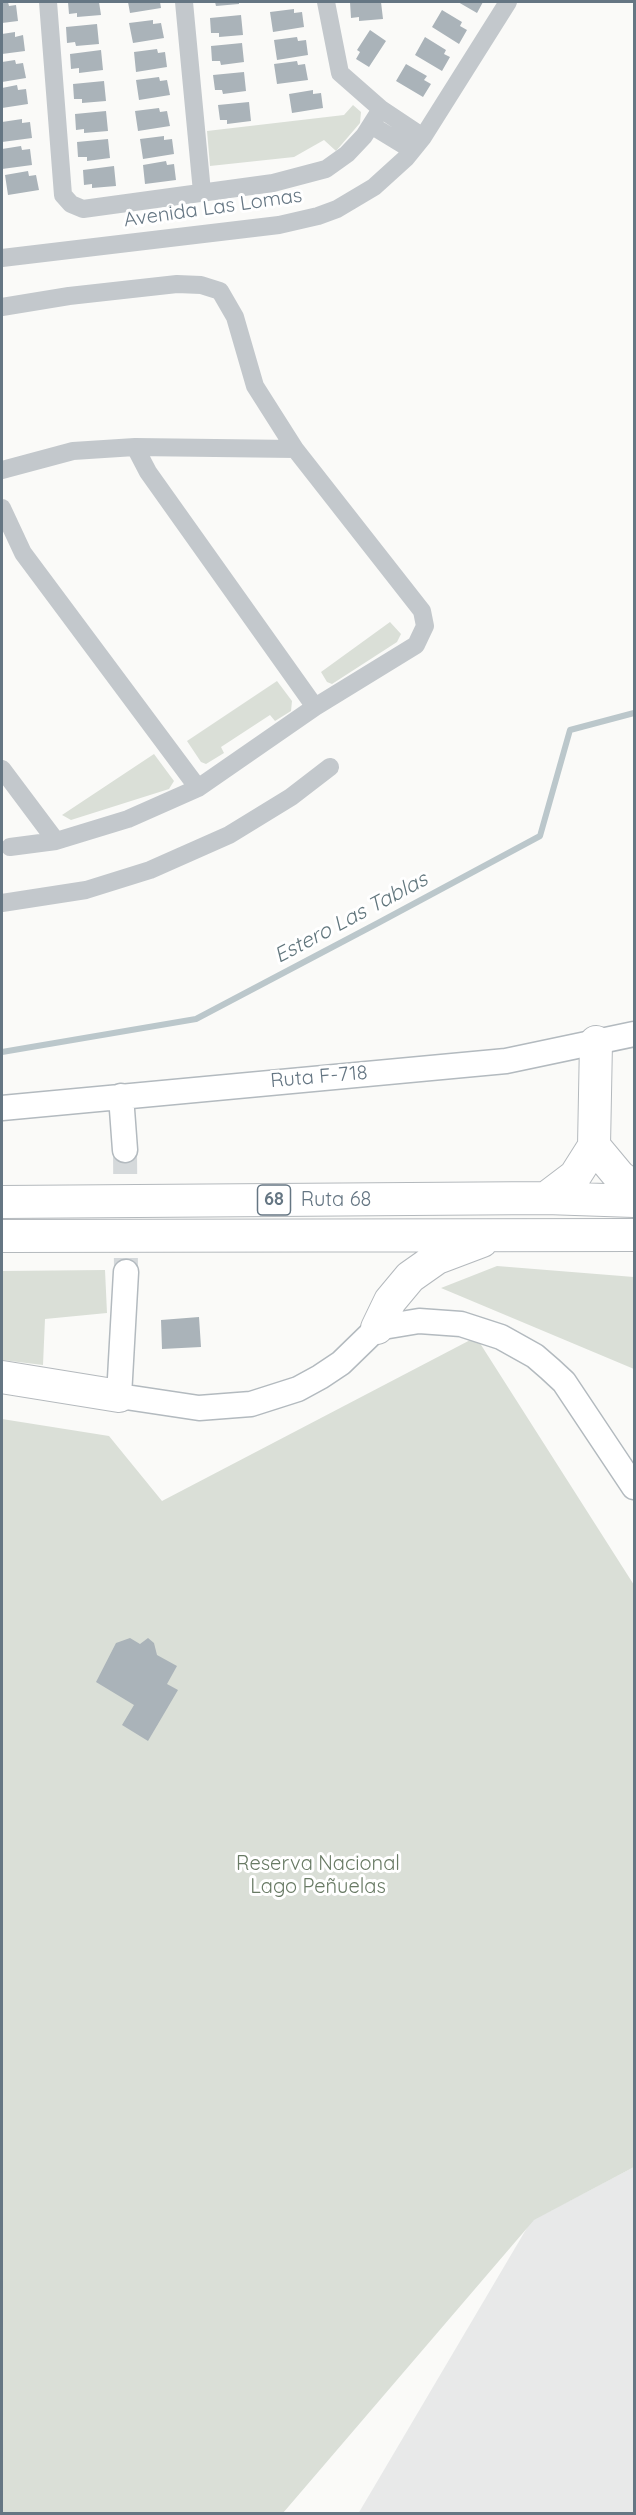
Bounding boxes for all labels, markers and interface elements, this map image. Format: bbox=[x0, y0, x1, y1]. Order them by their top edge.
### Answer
street label: Avenida Las Lomas bbox=[122, 184, 304, 232]
water label: Estero Las Tablas bbox=[270, 867, 432, 969]
street label: Ruta F-718 bbox=[269, 1061, 369, 1093]
road number: 68 bbox=[258, 1185, 290, 1215]
street label: Ruta 68 bbox=[301, 1188, 371, 1212]
park label: Reserva Nacional Lago Peñuelas bbox=[236, 1852, 400, 1899]

